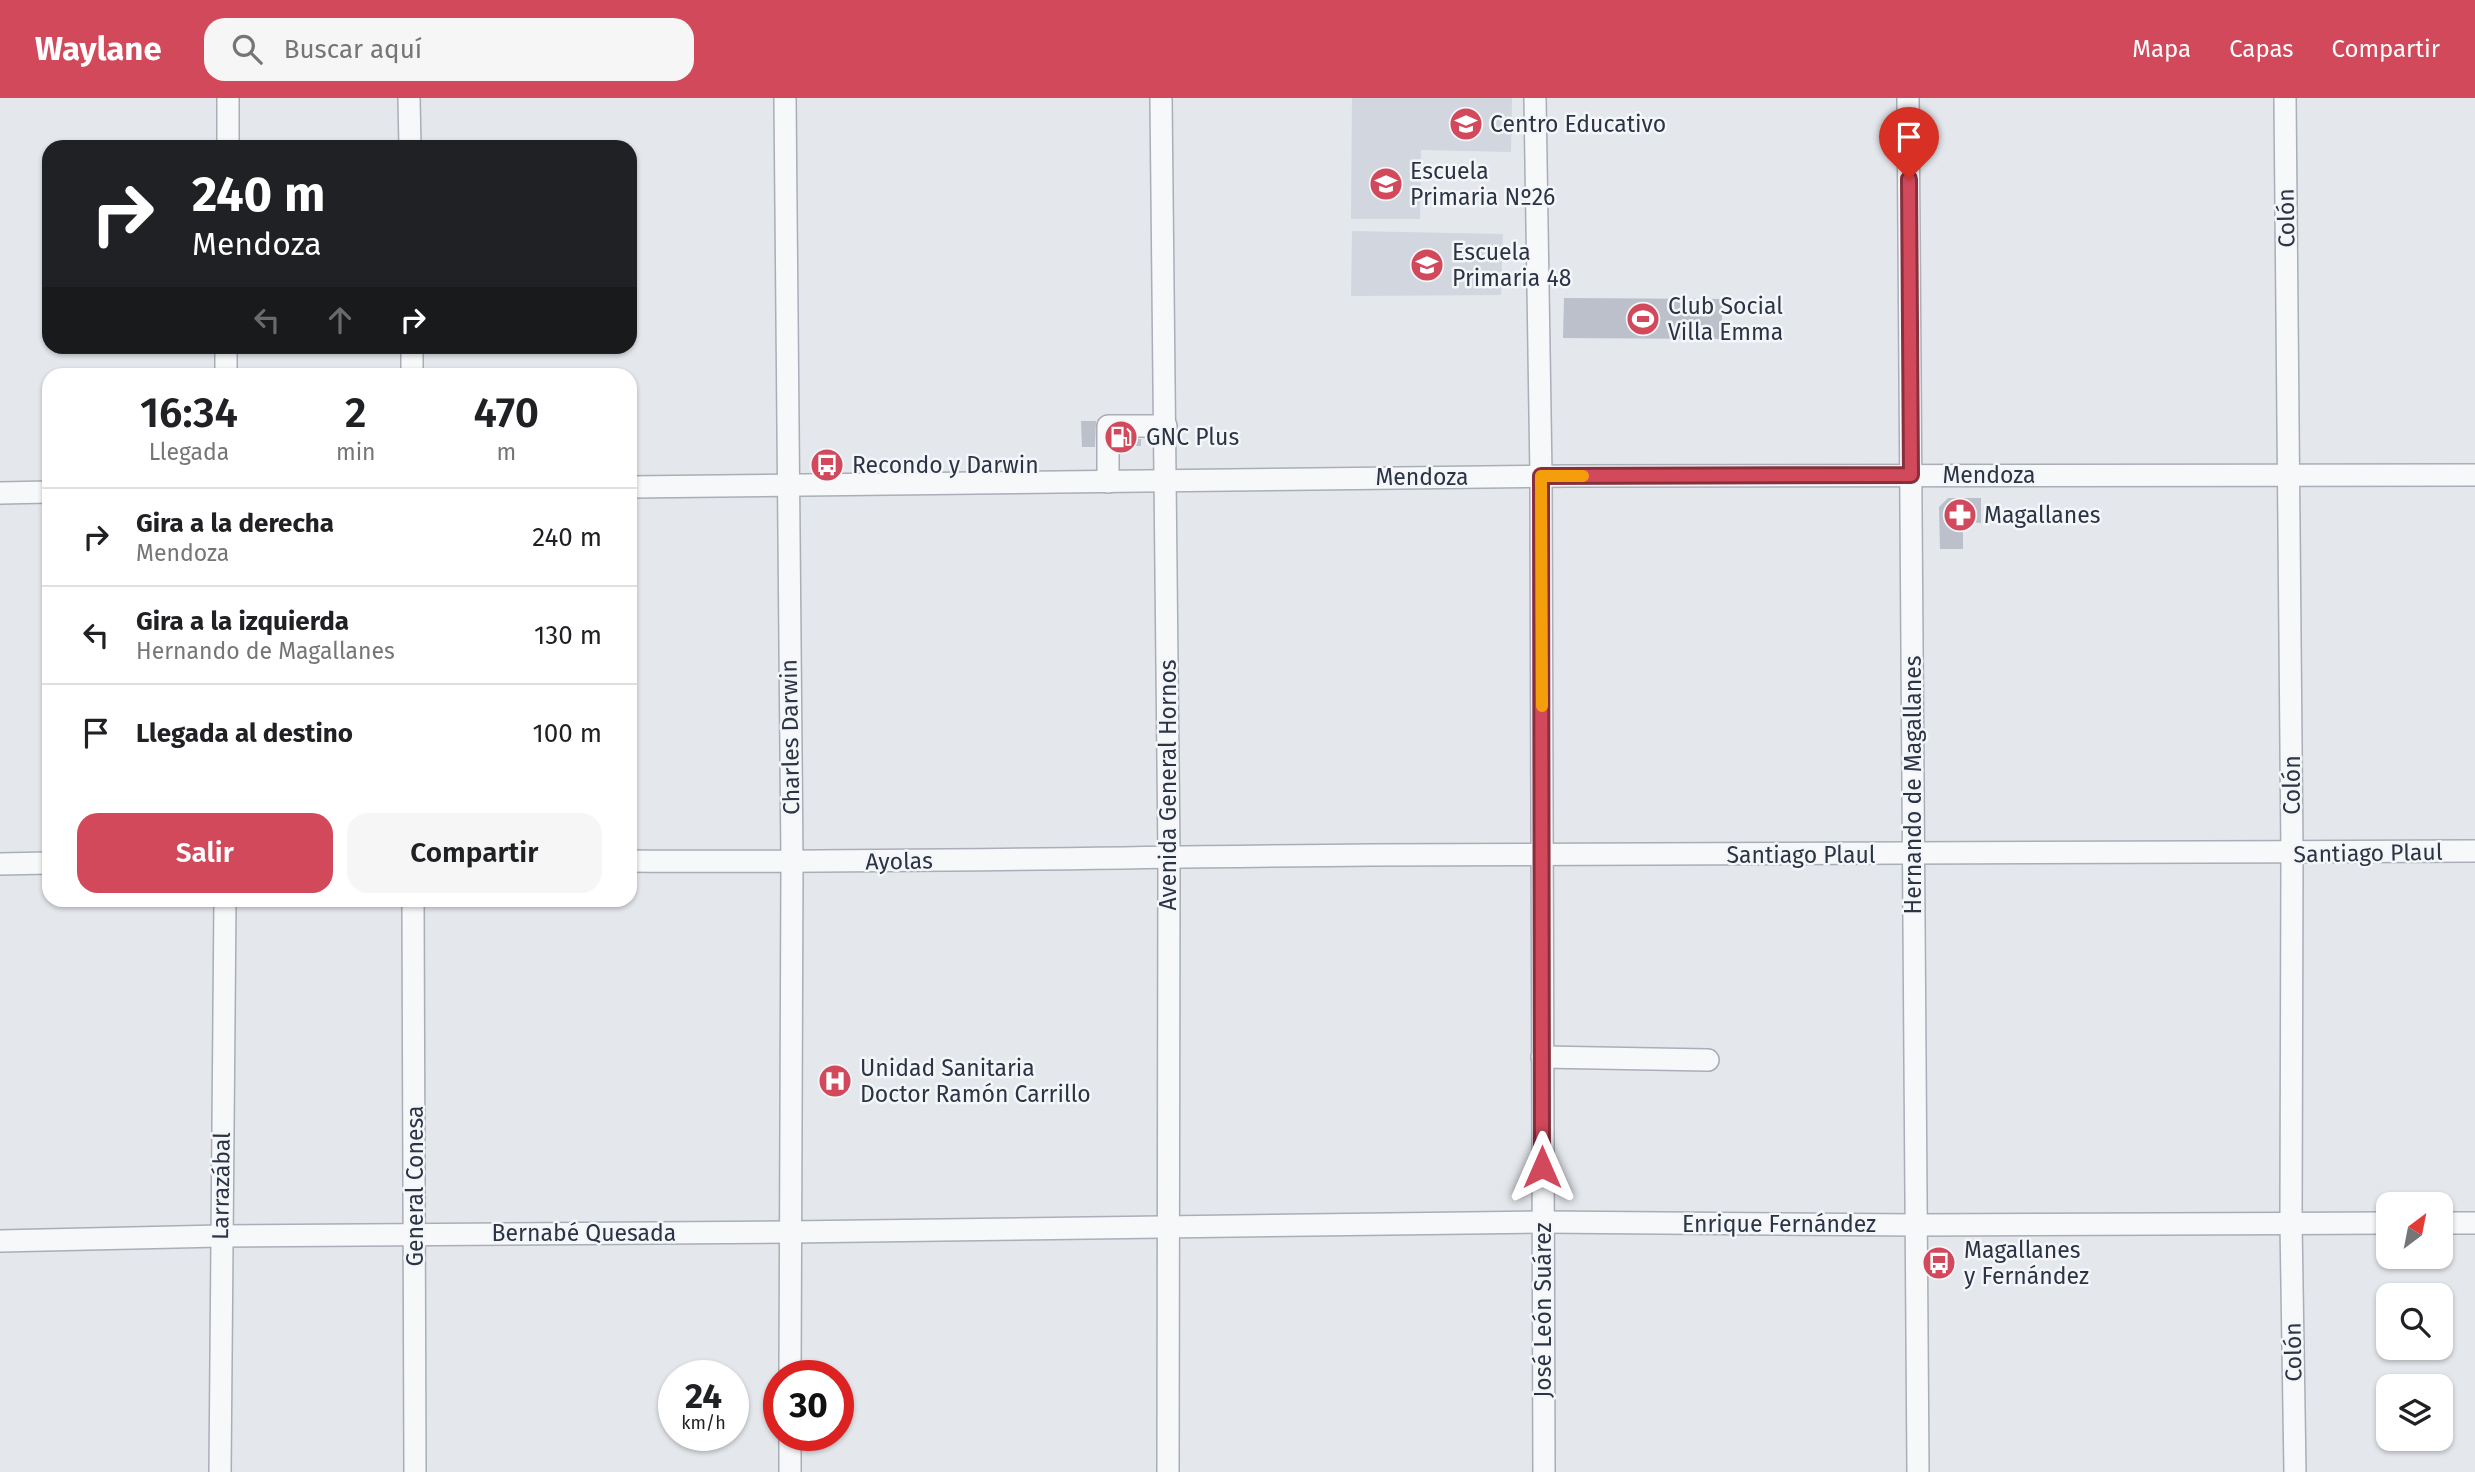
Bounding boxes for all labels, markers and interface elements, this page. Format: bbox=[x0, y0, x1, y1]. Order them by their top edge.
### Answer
search box bbox=[204, 18, 694, 81]
text: Waylane bbox=[35, 29, 162, 69]
icon: search bbox=[228, 30, 266, 68]
text: Buscar aquí bbox=[284, 34, 422, 65]
text: Mapa bbox=[2132, 35, 2191, 63]
text: Capas bbox=[2229, 35, 2293, 63]
text: Compartir bbox=[2331, 35, 2440, 63]
school or university icon: Centro Educativo bbox=[1447, 105, 1485, 143]
pin bbox=[1879, 107, 1939, 179]
place label: Centro Educativo bbox=[1490, 110, 1666, 138]
icon: arrive bbox=[1890, 118, 1928, 156]
place label: Escuela Primaria Nº26 bbox=[1410, 157, 1555, 211]
text: 240 m bbox=[192, 165, 325, 224]
school or university icon: Escuela Primaria Nº26 bbox=[1367, 165, 1405, 203]
icon: right bbox=[77, 168, 168, 259]
street label: Colón bbox=[2271, 188, 2301, 248]
text: Mendoza bbox=[192, 225, 322, 263]
place label: Escuela Primaria 48 bbox=[1452, 238, 1571, 292]
school or university icon: Escuela Primaria 48 bbox=[1408, 246, 1446, 284]
place label: Club Social Villa Emma bbox=[1668, 292, 1783, 346]
sports icon: Club Social Villa Emma bbox=[1624, 300, 1662, 338]
icon: left bbox=[248, 301, 286, 339]
icon: ahead bbox=[321, 301, 359, 339]
icon: right bbox=[394, 301, 432, 339]
text: 16:34 bbox=[140, 388, 238, 438]
text: 2 bbox=[345, 388, 367, 438]
text: 470 bbox=[474, 388, 539, 438]
fuel station icon: GNC Plus bbox=[1102, 418, 1140, 456]
place label: GNC Plus bbox=[1146, 423, 1239, 451]
text: Llegada bbox=[149, 438, 229, 466]
text: min bbox=[336, 438, 376, 466]
text: m bbox=[496, 438, 516, 466]
bus stop icon: Recondo y Darwin bbox=[808, 446, 846, 484]
place label: Recondo y Darwin bbox=[852, 451, 1039, 479]
street label: Mendoza bbox=[1942, 461, 2036, 489]
street label: Mendoza bbox=[1375, 463, 1469, 491]
pharmacy icon: Magallanes bbox=[1941, 496, 1979, 534]
place label: Magallanes bbox=[1984, 501, 2101, 529]
text: Gira a la derecha bbox=[136, 508, 334, 539]
icon: right bbox=[77, 518, 115, 556]
text: 240 m bbox=[532, 522, 602, 553]
text: Mendoza bbox=[136, 539, 229, 567]
text: Gira a la izquierda bbox=[136, 606, 349, 637]
icon: left bbox=[77, 616, 115, 654]
text: 130 m bbox=[534, 620, 602, 651]
text: Hernando de Magallanes bbox=[136, 637, 395, 665]
street label: Hernando de Magallanes bbox=[1899, 656, 1927, 914]
street label: Charles Darwin bbox=[775, 659, 805, 815]
street label: Avenida General Hornos bbox=[1154, 659, 1182, 911]
icon: arrive bbox=[77, 714, 115, 752]
text: Llegada al destino bbox=[136, 718, 353, 749]
text: 100 m bbox=[533, 718, 602, 749]
street label: Colón bbox=[2278, 755, 2306, 815]
button: Salir bbox=[77, 813, 333, 893]
button: Compartir bbox=[347, 813, 602, 893]
street label: Santiago Plaul bbox=[2293, 838, 2443, 868]
street label: Santiago Plaul bbox=[1726, 841, 1876, 869]
street label: Ayolas bbox=[865, 846, 933, 876]
place label: Unidad Sanitaria Doctor Ramón Carrillo bbox=[860, 1054, 1091, 1108]
hospital icon: Unidad Sanitaria Doctor Ramón Carrillo bbox=[816, 1062, 854, 1100]
street label: General Conesa bbox=[401, 1105, 429, 1267]
position arrow bbox=[1505, 1130, 1579, 1204]
street label: Larrazábal bbox=[206, 1132, 236, 1240]
north arrow bbox=[2376, 1192, 2454, 1269]
map controls bbox=[2376, 1192, 2453, 1451]
street label: Enrique Fernández bbox=[1682, 1210, 1876, 1238]
street label: Bernabé Quesada bbox=[492, 1219, 676, 1247]
street label: José León Suárez bbox=[1529, 1222, 1557, 1398]
place label: Magallanes y Fernández bbox=[1964, 1236, 2089, 1290]
bus stop icon: Magallanes y Fernández bbox=[1920, 1244, 1958, 1282]
button: search bbox=[2376, 1283, 2453, 1360]
street label: Colón bbox=[2278, 1322, 2308, 1382]
speed limit sign: 30 bbox=[763, 1360, 854, 1451]
button: layers bbox=[2376, 1374, 2453, 1451]
text: 24 bbox=[685, 1375, 722, 1417]
text: km/h bbox=[681, 1412, 726, 1434]

